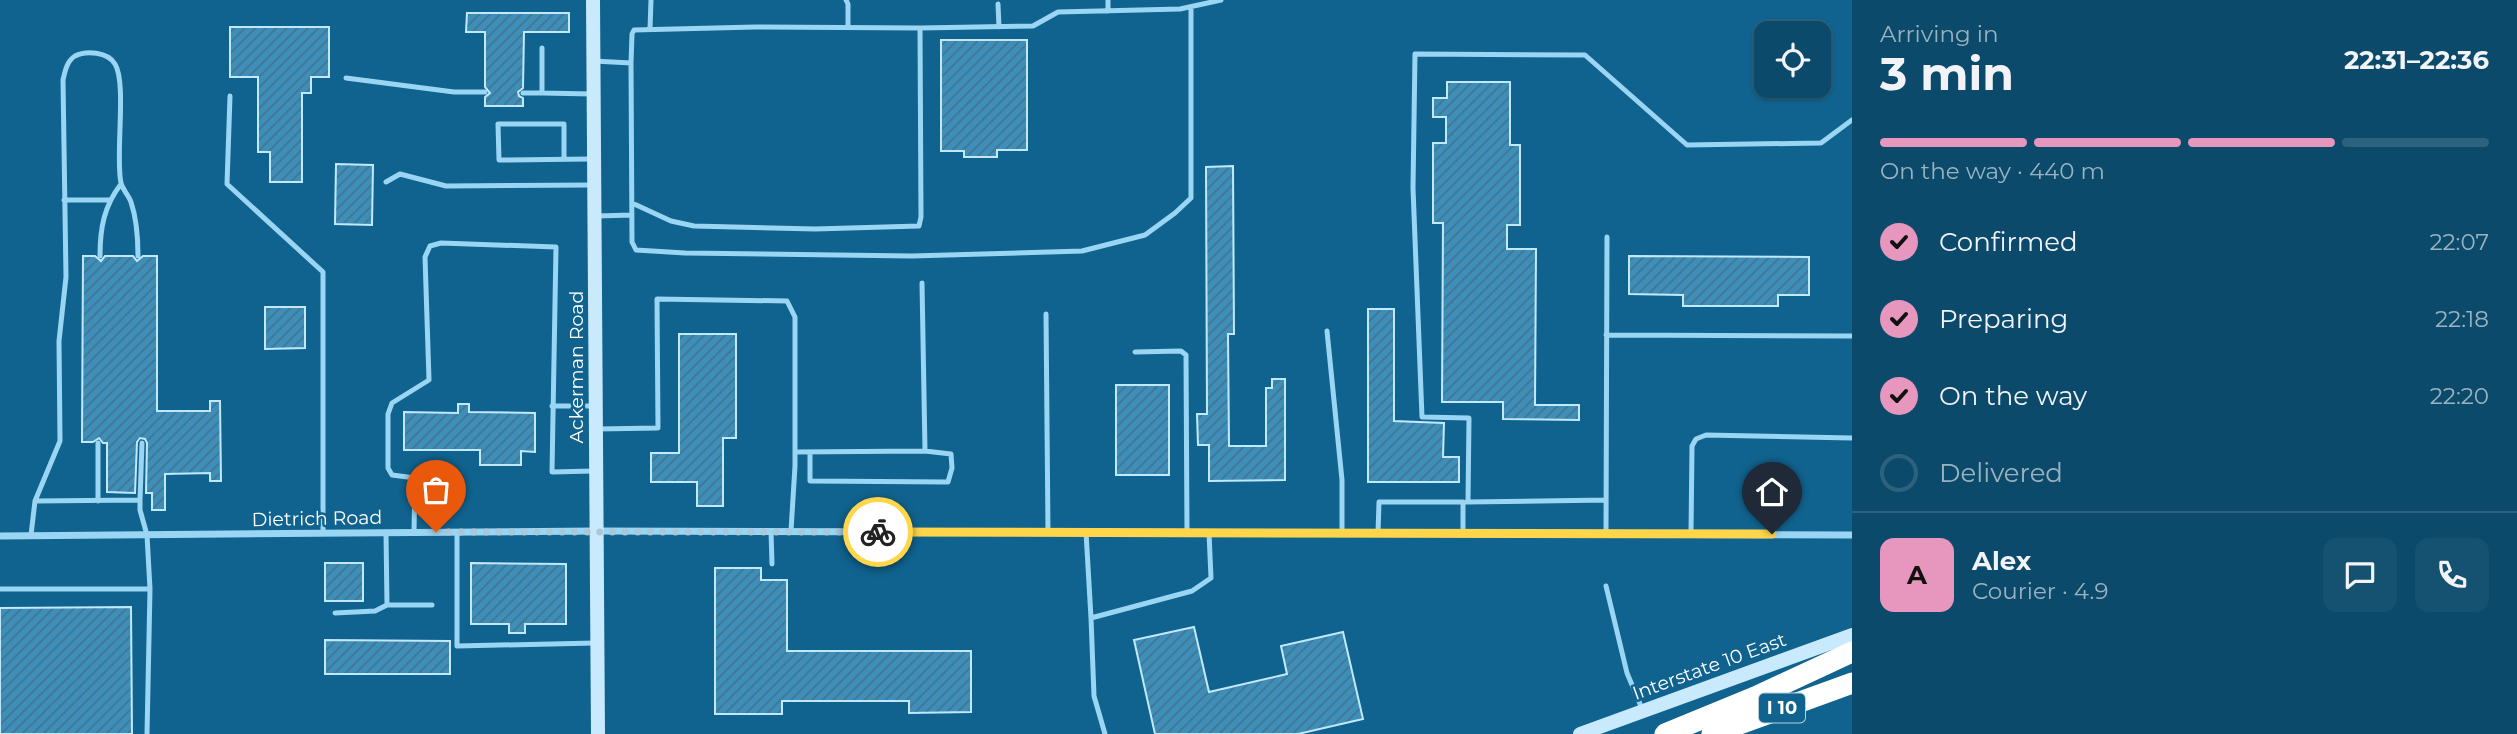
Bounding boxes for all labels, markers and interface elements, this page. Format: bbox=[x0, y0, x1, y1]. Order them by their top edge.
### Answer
text: Arriving in bbox=[1880, 20, 1999, 48]
map controls bbox=[1754, 21, 1831, 98]
button: locate bbox=[1754, 21, 1831, 98]
text: 22:31–22:36 bbox=[2344, 44, 2489, 76]
text: 3 min bbox=[1880, 45, 2014, 102]
text: On the way · 440 m bbox=[1880, 157, 2105, 185]
icon: check bbox=[1880, 223, 1918, 261]
text: Confirmed bbox=[1939, 226, 2078, 258]
text: 22:07 bbox=[2429, 228, 2489, 256]
street label: Ackerman Road bbox=[565, 291, 588, 443]
icon: check bbox=[1880, 300, 1918, 338]
text: Preparing bbox=[1939, 303, 2068, 335]
text: 22:18 bbox=[2435, 305, 2489, 333]
icon: check bbox=[1880, 377, 1918, 415]
text: On the way bbox=[1939, 380, 2087, 412]
text: 22:20 bbox=[2430, 382, 2489, 410]
text: Delivered bbox=[1939, 457, 2063, 489]
pin bbox=[406, 460, 466, 532]
pin bbox=[1742, 462, 1802, 534]
icon: bag bbox=[417, 471, 455, 509]
icon: home bbox=[1753, 473, 1791, 511]
courier bbox=[843, 497, 913, 567]
street label: Dietrich Road bbox=[251, 506, 383, 531]
icon: bike bbox=[859, 513, 897, 551]
button: chat bbox=[2323, 538, 2397, 612]
button: phone bbox=[2415, 538, 2489, 612]
text: Alex bbox=[1972, 545, 2031, 577]
text: A bbox=[1907, 559, 1927, 591]
text: Courier · 4.9 bbox=[1972, 577, 2108, 605]
street label: Interstate 10 East bbox=[1629, 628, 1789, 705]
road number: I 10 bbox=[1759, 694, 1805, 722]

